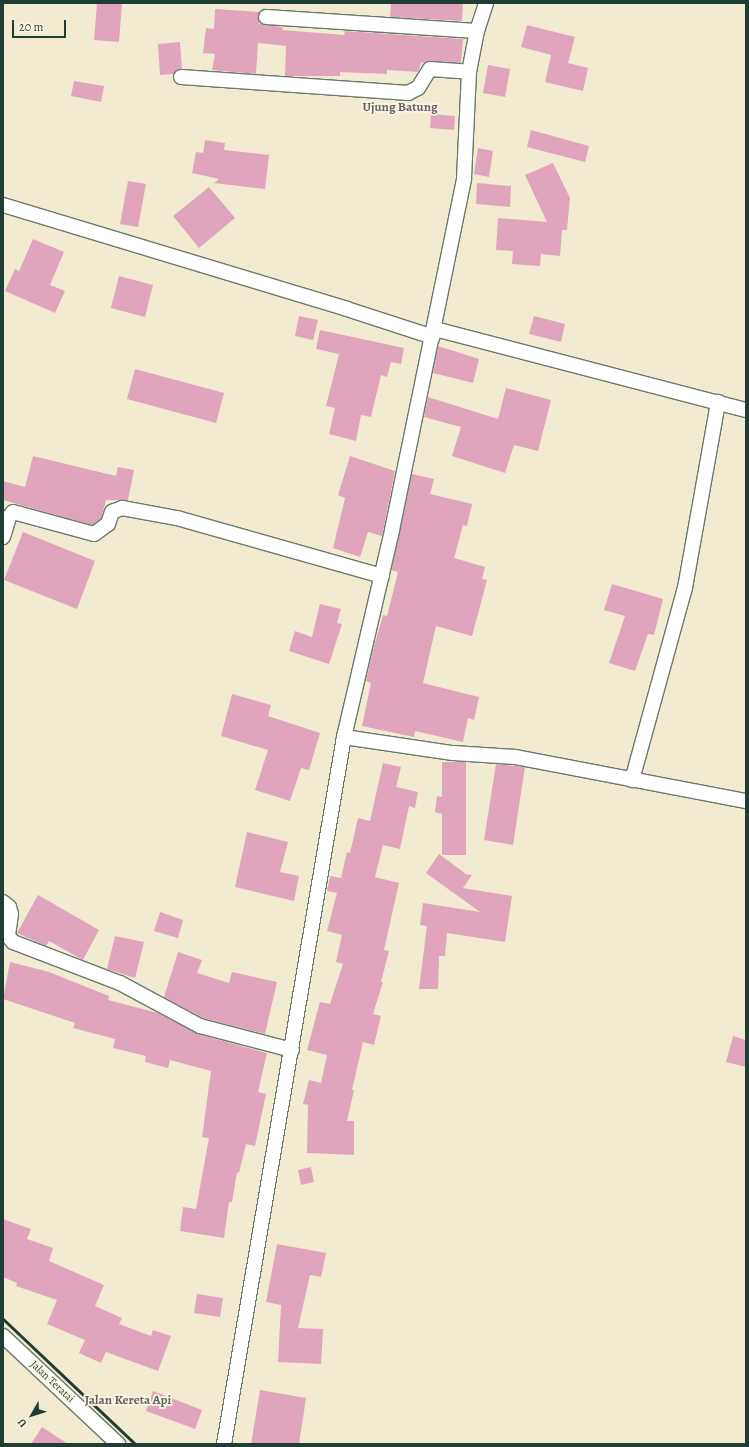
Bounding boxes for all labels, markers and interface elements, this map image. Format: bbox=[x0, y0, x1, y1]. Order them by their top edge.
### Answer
scale bar bbox=[14, 12, 68, 38]
text: 20 m bbox=[19, 19, 43, 35]
district label: Ujung Batung bbox=[362, 99, 438, 115]
street label: Jalan Teratai bbox=[27, 1358, 77, 1406]
district label: Jalan Kereta Api bbox=[85, 1392, 171, 1408]
north arrow bbox=[12, 1395, 52, 1435]
text: U bbox=[14, 1415, 30, 1430]

